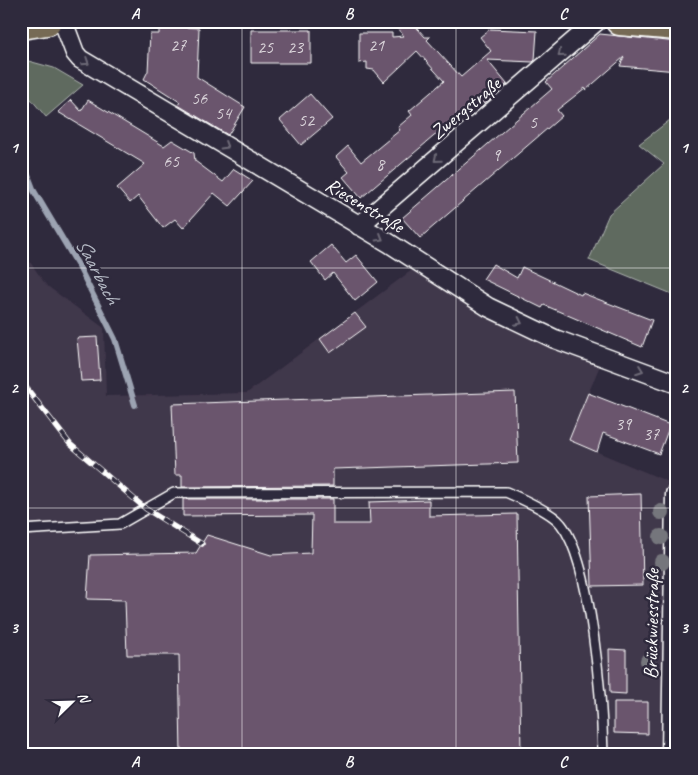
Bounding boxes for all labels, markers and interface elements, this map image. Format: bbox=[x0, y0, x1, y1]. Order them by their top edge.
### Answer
text: A bbox=[131, 4, 141, 24]
text: B bbox=[345, 4, 355, 24]
text: C bbox=[559, 4, 569, 24]
house number: 27 bbox=[170, 34, 187, 56]
house number: 21 bbox=[368, 34, 385, 56]
house number: 25 bbox=[257, 36, 274, 58]
house number: 23 bbox=[287, 36, 305, 58]
one-way arrow bbox=[558, 48, 567, 56]
one-way arrow bbox=[81, 56, 90, 66]
street label: Zwergstraße bbox=[425, 71, 507, 145]
house number: 56 bbox=[191, 87, 208, 109]
house number: 54 bbox=[215, 102, 233, 124]
house number: 52 bbox=[298, 109, 316, 131]
house number: 5 bbox=[529, 111, 538, 133]
text: 1 bbox=[10, 138, 19, 158]
text: 1 bbox=[680, 138, 689, 158]
one-way arrow bbox=[220, 139, 229, 149]
house number: 9 bbox=[492, 144, 502, 166]
house number: 65 bbox=[163, 150, 180, 172]
house number: 8 bbox=[376, 153, 386, 175]
one-way arrow bbox=[434, 154, 443, 163]
street label: Riesenstraße bbox=[321, 172, 410, 239]
one-way arrow bbox=[374, 232, 383, 242]
water label: Saarbach bbox=[70, 234, 127, 310]
one-way arrow bbox=[514, 316, 523, 326]
one-way arrow bbox=[635, 364, 644, 374]
text: 2 bbox=[10, 378, 19, 398]
text: 2 bbox=[680, 378, 689, 398]
house number: 39 bbox=[615, 413, 633, 435]
house number: 37 bbox=[643, 423, 660, 445]
street label: Brückwiesstraße bbox=[638, 567, 665, 679]
text: 3 bbox=[10, 618, 19, 638]
text: 3 bbox=[680, 618, 689, 638]
north arrow bbox=[48, 678, 98, 728]
text: N bbox=[74, 690, 94, 707]
text: A bbox=[131, 752, 141, 772]
text: B bbox=[345, 752, 355, 772]
text: C bbox=[559, 752, 569, 772]

